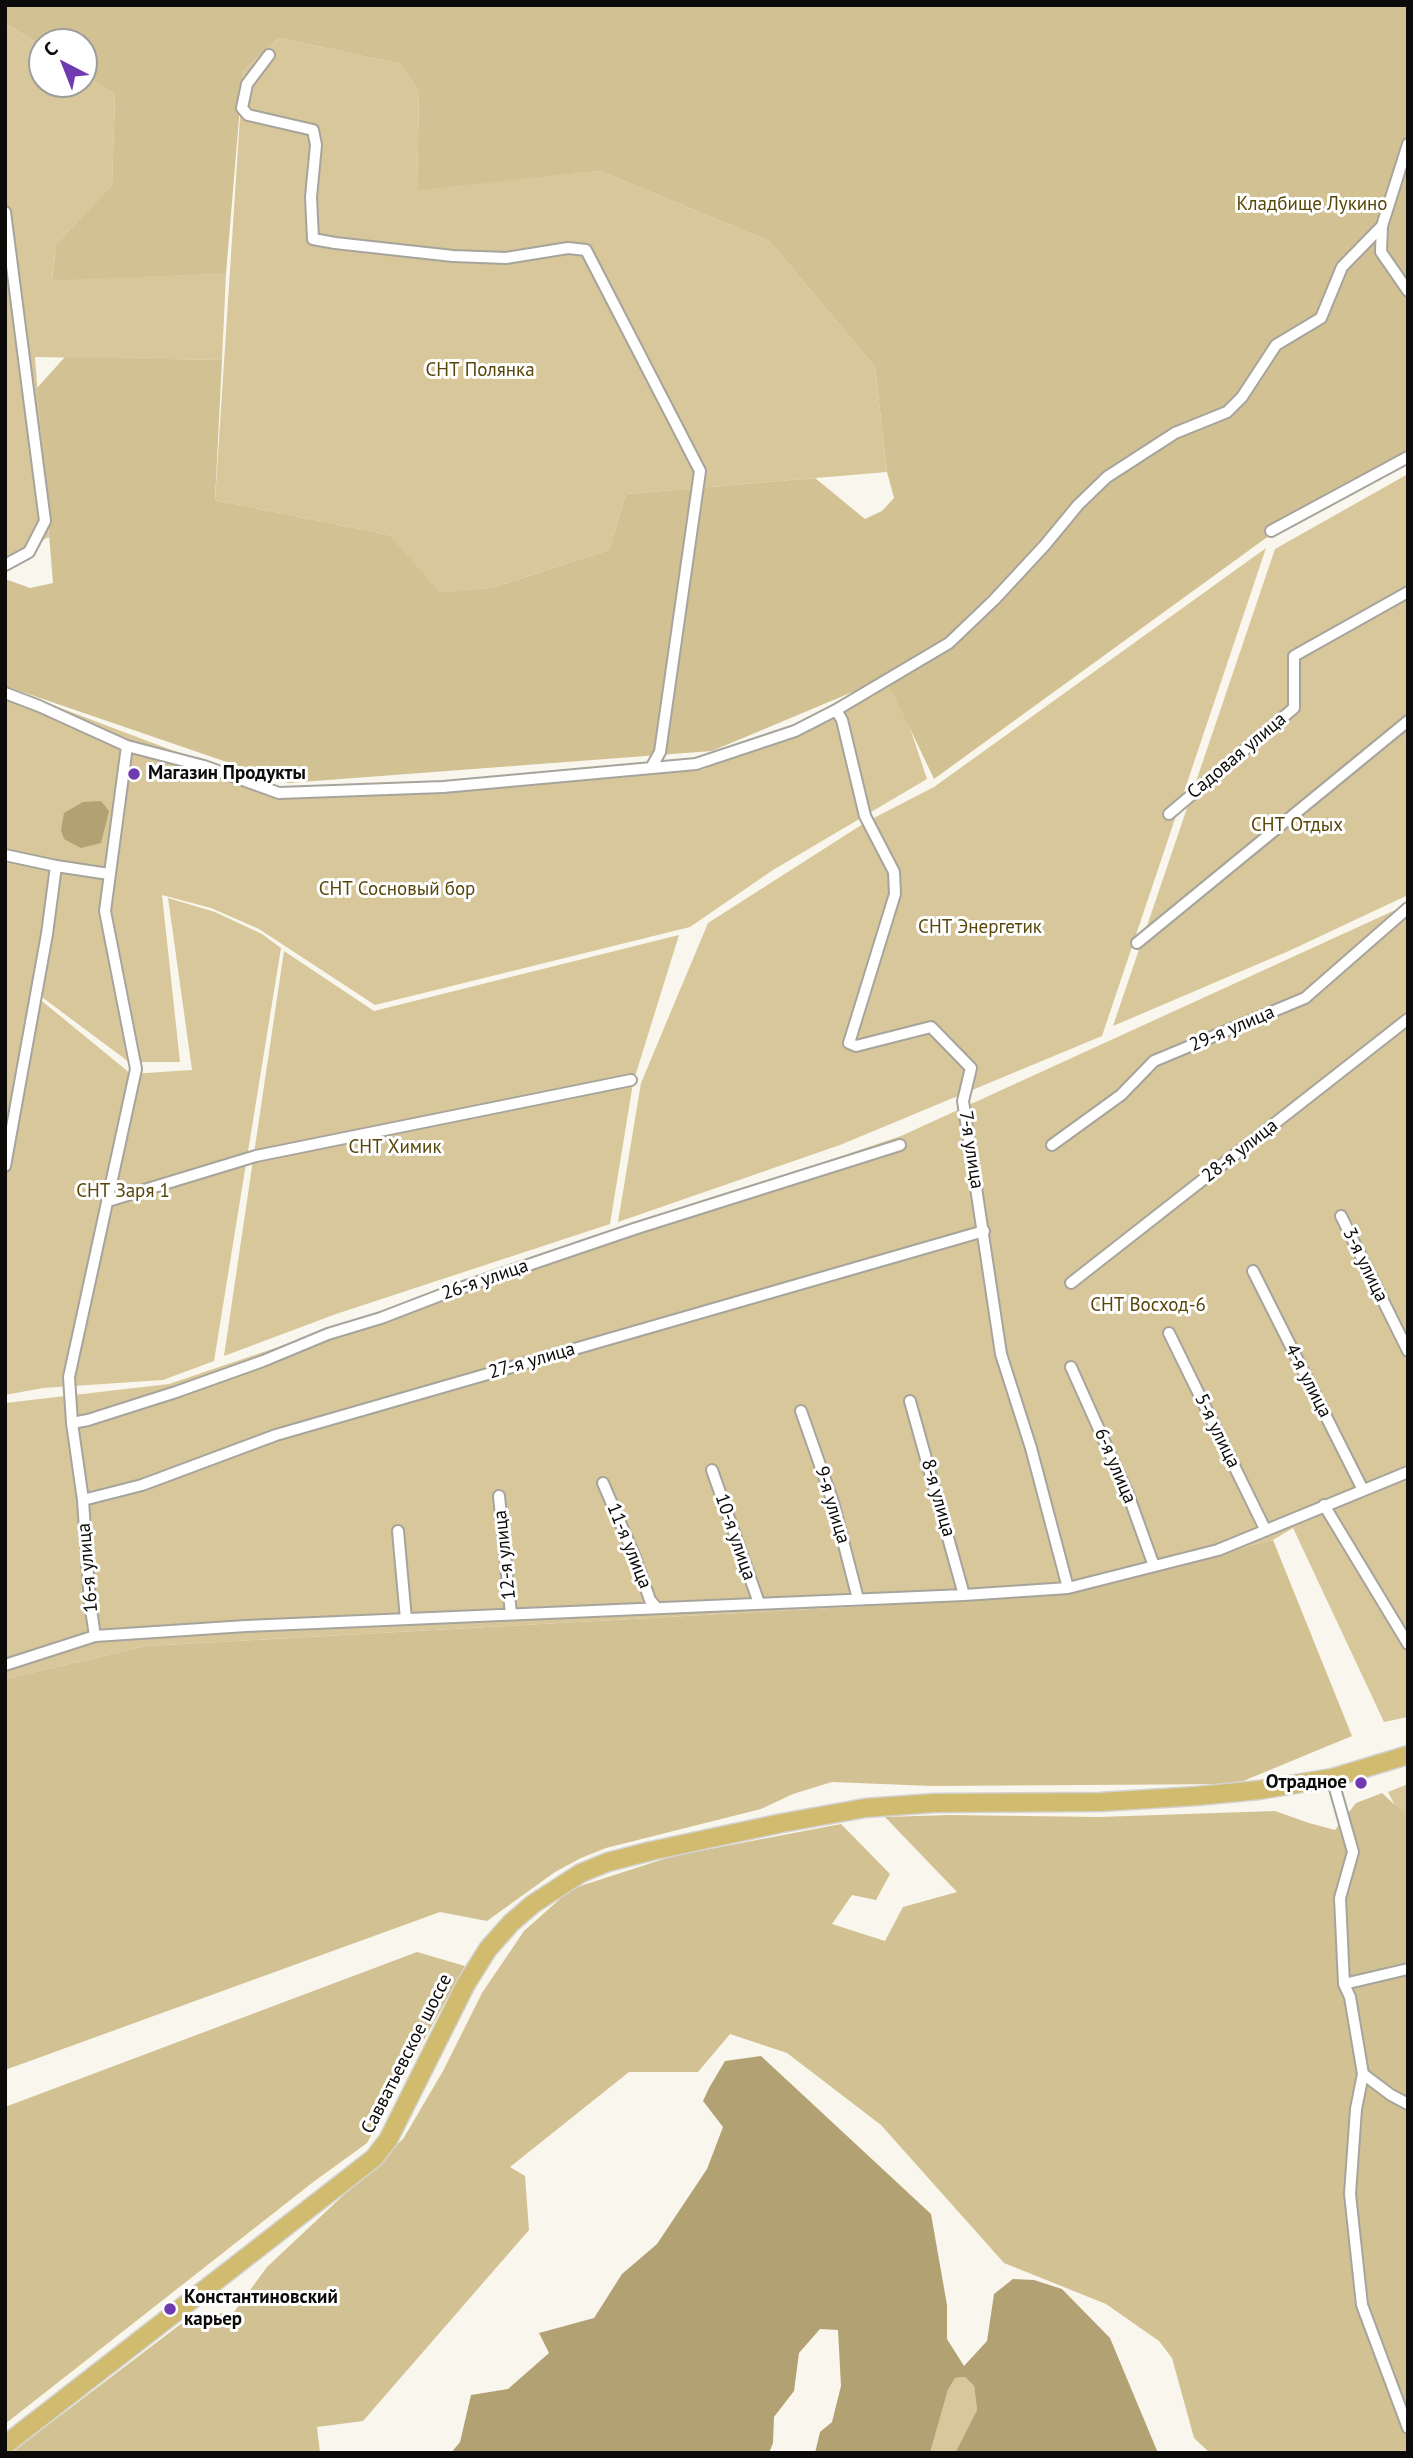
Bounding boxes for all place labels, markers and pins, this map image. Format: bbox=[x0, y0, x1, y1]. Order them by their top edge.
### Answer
place label: Магазин Продукты bbox=[148, 763, 306, 785]
marker: Магазин Продукты bbox=[126, 766, 142, 782]
place label: Отрадное bbox=[1266, 1772, 1347, 1794]
marker: Отрадное bbox=[1353, 1775, 1369, 1791]
place label: Константиновский карьер bbox=[184, 2287, 338, 2331]
marker: Константиновский карьер bbox=[162, 2301, 178, 2317]

